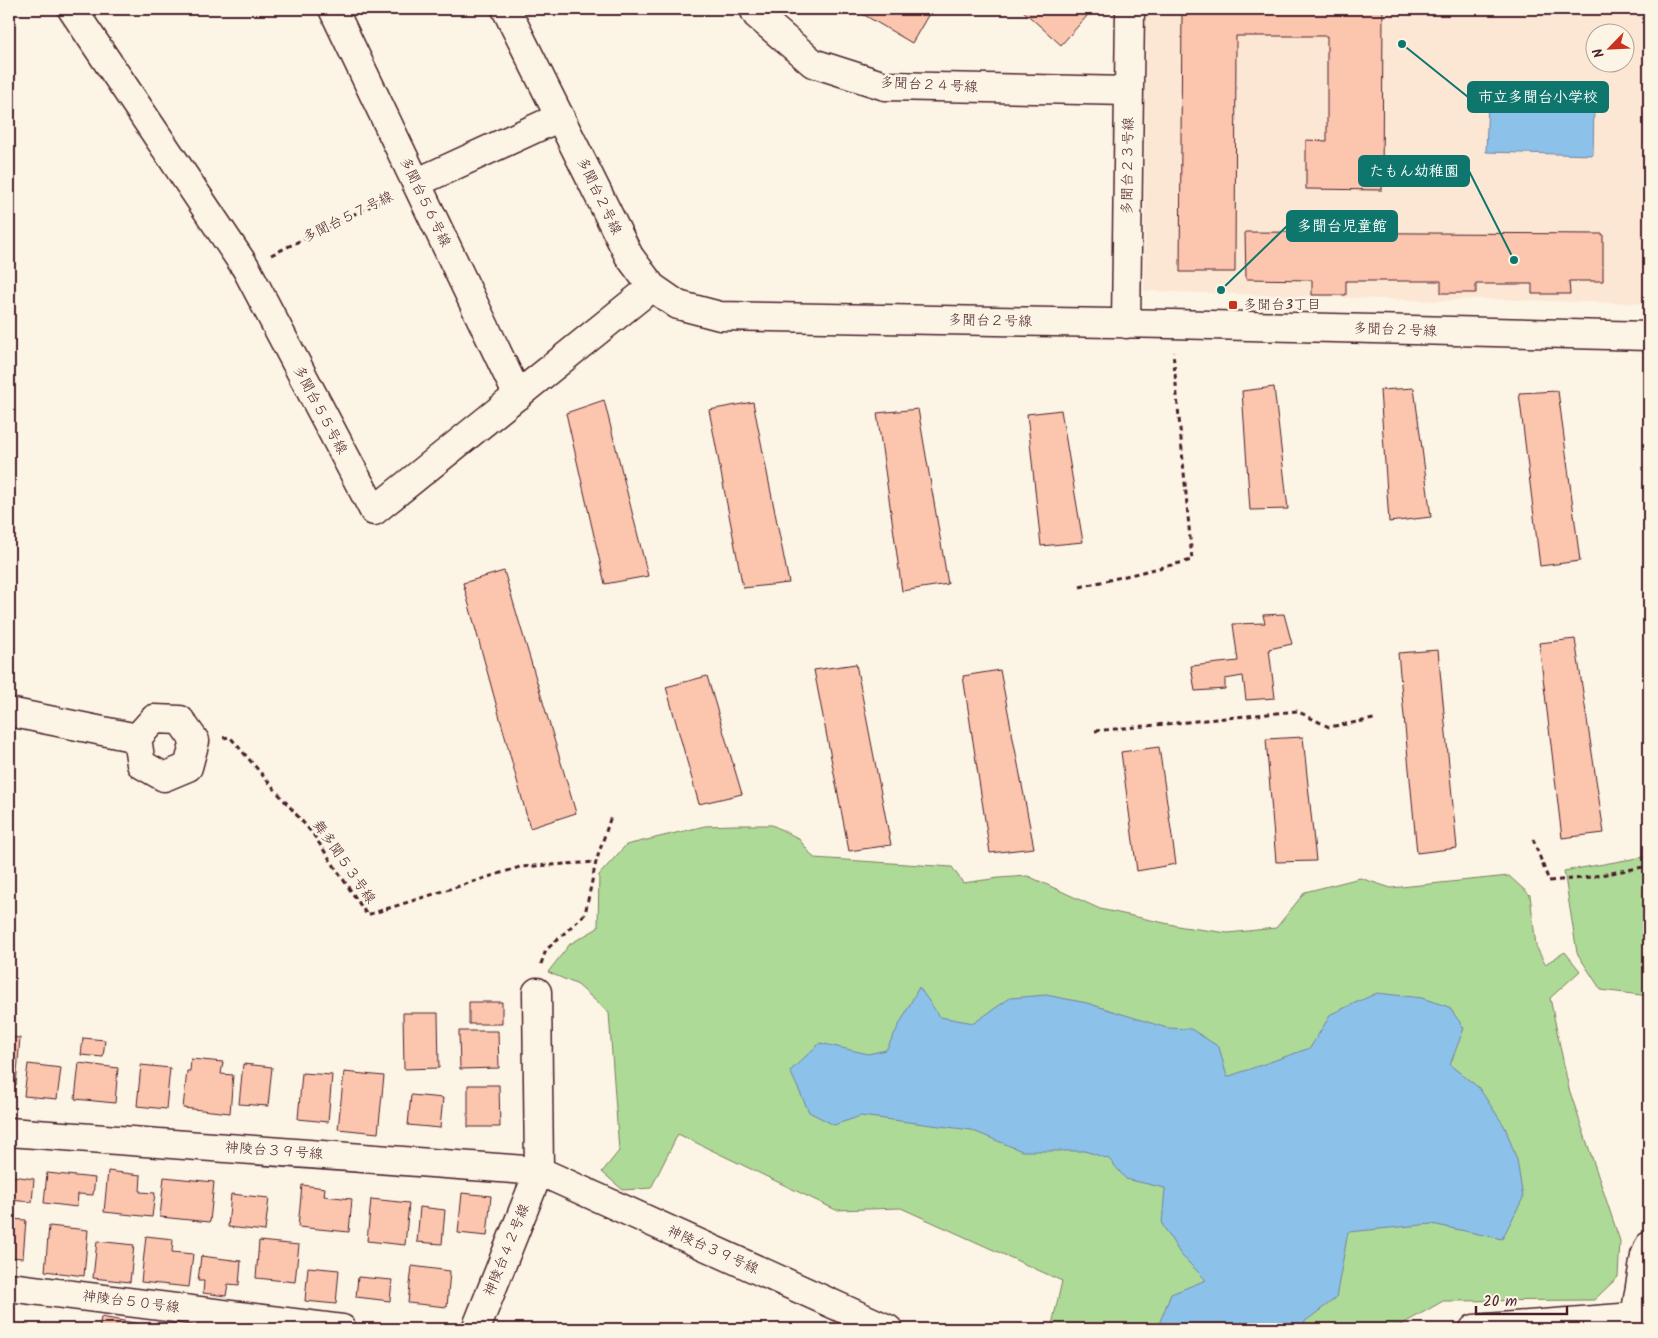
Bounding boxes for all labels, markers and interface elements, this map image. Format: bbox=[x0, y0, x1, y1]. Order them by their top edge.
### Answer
north arrow bbox=[1586, 22, 1636, 72]
text: N bbox=[1587, 44, 1611, 61]
street label: 多聞台２４号線 bbox=[879, 71, 979, 99]
callout: 市立多聞台小学校 bbox=[1468, 82, 1608, 112]
text: 市立多聞台小学校 bbox=[1478, 86, 1598, 110]
street label: 多聞台２３号線 bbox=[1116, 117, 1140, 215]
street label: 多聞台５６号線 bbox=[394, 153, 456, 251]
street label: 多聞台２号線 bbox=[571, 153, 627, 239]
callout: たもん幼稚園 bbox=[1359, 156, 1469, 186]
text: たもん幼稚園 bbox=[1369, 160, 1459, 184]
street label: 多聞台５７号線 bbox=[299, 186, 397, 248]
callout: 多聞台児童館 bbox=[1287, 211, 1397, 241]
text: 多聞台児童館 bbox=[1297, 215, 1387, 239]
place label: 多聞台3丁目 bbox=[1243, 294, 1321, 316]
marker: 多聞台3丁目 bbox=[1227, 299, 1239, 311]
street label: 多聞台２号線 bbox=[948, 309, 1032, 333]
street label: 多聞台２号線 bbox=[1353, 318, 1437, 342]
street label: 多聞台５５号線 bbox=[287, 362, 353, 458]
street label: 舞多聞５３号線 bbox=[307, 816, 381, 908]
street label: 神陵台３９号線 bbox=[224, 1137, 324, 1165]
street label: 神陵台４２号線 bbox=[478, 1200, 536, 1300]
street label: 神陵台３９号線 bbox=[664, 1220, 762, 1280]
scale bar bbox=[1476, 1283, 1567, 1315]
street label: 神陵台５０号線 bbox=[81, 1285, 181, 1319]
text: 20 m bbox=[1483, 1290, 1517, 1314]

